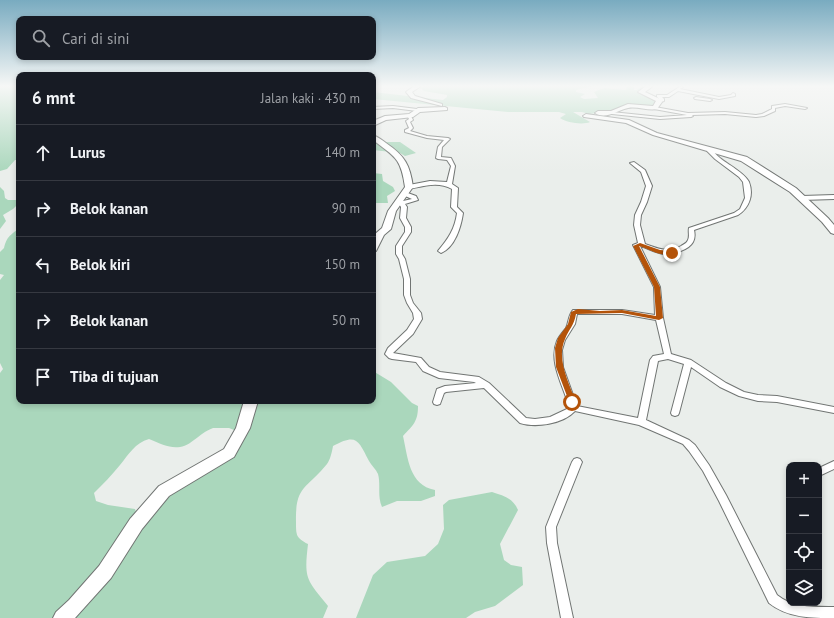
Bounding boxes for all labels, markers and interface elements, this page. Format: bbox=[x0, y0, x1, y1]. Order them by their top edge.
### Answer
search box bbox=[16, 16, 376, 60]
icon: search bbox=[30, 27, 52, 49]
text: Cari di sini bbox=[62, 29, 130, 48]
text: 6 mnt bbox=[32, 87, 75, 109]
text: Jalan kaki · 430 m bbox=[261, 90, 360, 107]
icon: ahead bbox=[32, 142, 54, 164]
text: Lurus bbox=[70, 143, 105, 162]
text: 140 m bbox=[325, 144, 360, 161]
icon: right bbox=[32, 198, 54, 220]
text: Belok kanan bbox=[70, 199, 148, 218]
text: 90 m bbox=[332, 200, 360, 217]
route end bbox=[663, 244, 681, 262]
icon: left bbox=[32, 254, 54, 276]
text: Belok kiri bbox=[70, 255, 130, 274]
text: 150 m bbox=[325, 256, 360, 273]
icon: right bbox=[32, 310, 54, 332]
text: Belok kanan bbox=[70, 311, 148, 330]
text: 50 m bbox=[332, 312, 360, 329]
icon: arrive bbox=[32, 366, 54, 388]
text: Tiba di tujuan bbox=[70, 367, 159, 386]
route start bbox=[563, 393, 581, 411]
map controls bbox=[786, 462, 822, 606]
button: + bbox=[786, 462, 822, 498]
button: − bbox=[786, 498, 822, 534]
button: locate bbox=[786, 534, 822, 570]
button: layers bbox=[786, 570, 822, 606]

